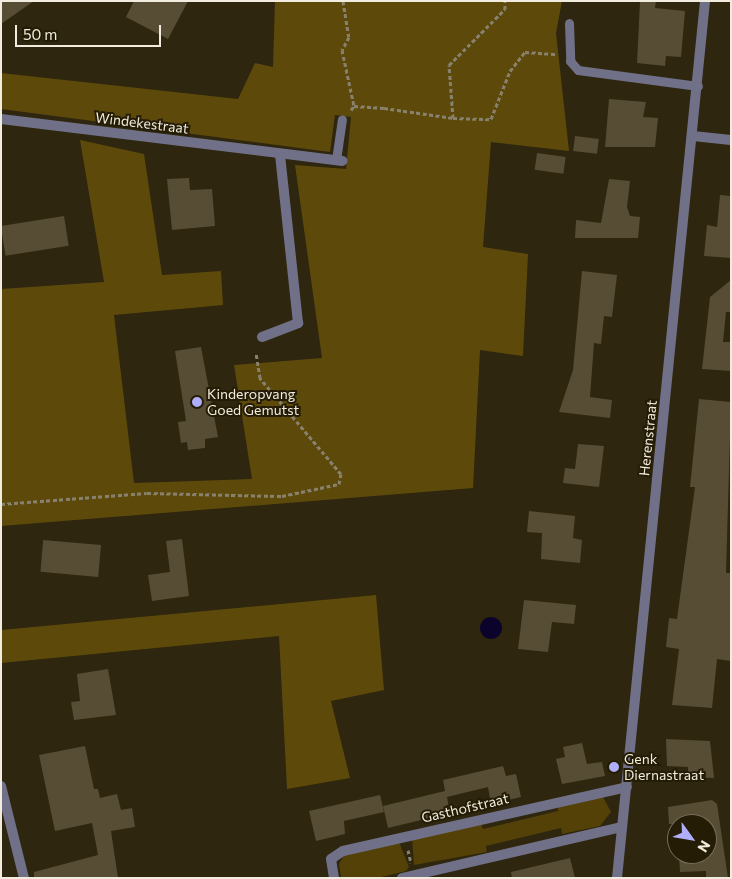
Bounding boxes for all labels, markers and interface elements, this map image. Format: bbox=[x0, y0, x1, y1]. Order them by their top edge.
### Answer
scale bar bbox=[18, 15, 164, 47]
text: 50 m bbox=[23, 25, 57, 43]
street label: Windekestraat bbox=[94, 109, 190, 137]
place label: Kinderopvang Goed Gemutst bbox=[207, 386, 299, 418]
marker: Kinderopvang Goed Gemutst bbox=[191, 396, 203, 408]
street label: Herenstraat bbox=[636, 399, 660, 477]
place label: Genk Diernastraat bbox=[624, 751, 704, 784]
marker: Genk Diernastraat bbox=[608, 761, 620, 773]
street label: Gasthofstraat bbox=[420, 790, 510, 826]
north arrow bbox=[667, 814, 717, 864]
text: N bbox=[694, 838, 714, 856]

